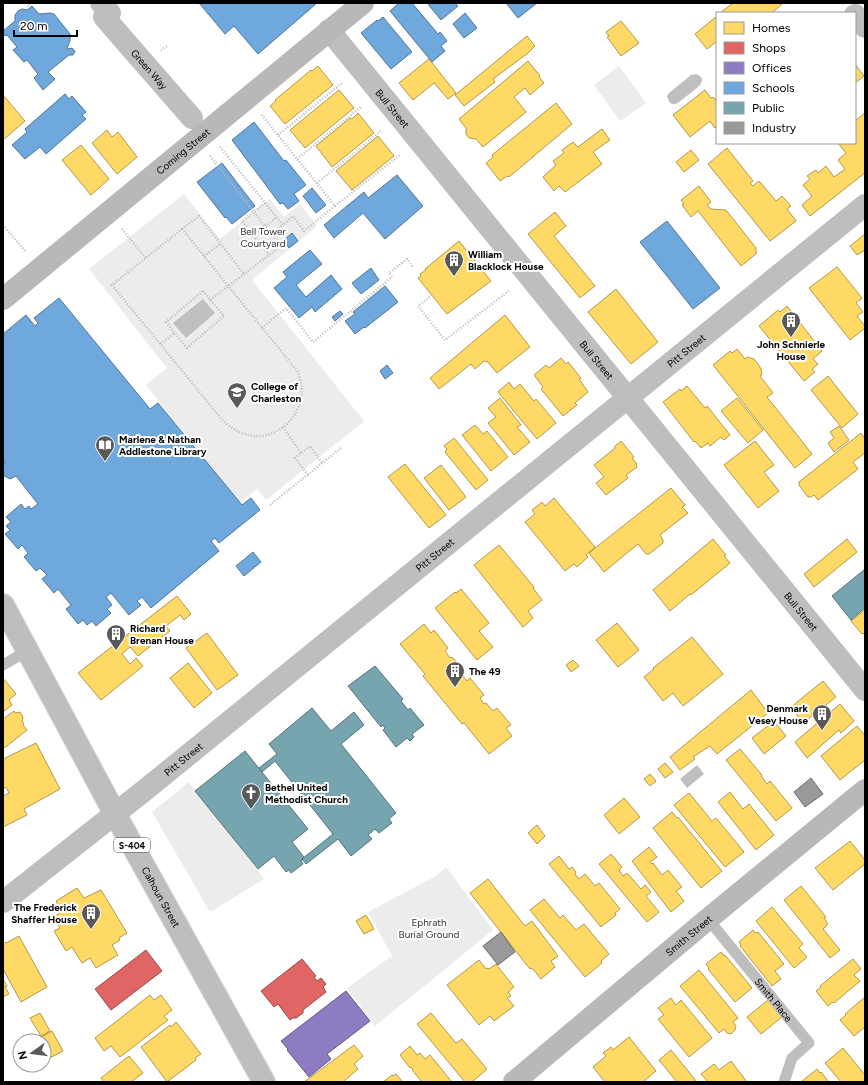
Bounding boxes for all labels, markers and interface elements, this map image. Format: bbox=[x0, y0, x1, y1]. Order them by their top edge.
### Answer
scale bar bbox=[14, 12, 77, 38]
legend bbox=[716, 12, 856, 144]
text: 20 m bbox=[20, 19, 48, 33]
text: Homes bbox=[752, 21, 791, 35]
text: Shops bbox=[752, 41, 786, 55]
street label: Green Way bbox=[128, 46, 171, 93]
text: Offices bbox=[752, 61, 792, 75]
text: Schools bbox=[752, 81, 795, 95]
street label: Bull Street bbox=[373, 86, 413, 131]
text: Public bbox=[752, 101, 785, 115]
text: Industry bbox=[752, 121, 797, 135]
street label: Coming Street bbox=[153, 125, 213, 177]
park label: Bell Tower Courtyard bbox=[240, 225, 286, 250]
place label: William Blacklock House bbox=[468, 248, 544, 273]
building icon: William Blacklock House bbox=[443, 249, 465, 277]
building icon: John Schnierle House bbox=[780, 310, 802, 338]
street label: Pitt Street bbox=[664, 331, 708, 370]
street label: Bull Street bbox=[577, 338, 617, 382]
place label: John Schnierle House bbox=[757, 338, 825, 363]
place label: College of Charleston bbox=[251, 380, 301, 405]
school or university icon: College of Charleston bbox=[226, 381, 248, 409]
place label: Marlene & Nathan Addlestone Library bbox=[119, 433, 207, 458]
library icon: Marlene & Nathan Addlestone Library bbox=[94, 434, 116, 462]
street label: Pitt Street bbox=[413, 535, 457, 574]
street label: Bull Street bbox=[781, 589, 821, 634]
place label: Richard Brenan House bbox=[130, 622, 194, 647]
building icon: Richard Brenan House bbox=[105, 623, 127, 651]
building icon: The 49 bbox=[444, 660, 466, 688]
place label: The 49 bbox=[469, 665, 501, 678]
place label: Denmark Vesey House bbox=[748, 702, 809, 727]
building icon: Denmark Vesey House bbox=[811, 703, 833, 731]
street label: Pitt Street bbox=[161, 739, 205, 779]
place label: Bethel United Methodist Church bbox=[265, 781, 348, 806]
church icon: Bethel United Methodist Church bbox=[240, 782, 262, 810]
road number: S-404 bbox=[114, 838, 150, 852]
street label: Calhoun Street bbox=[139, 864, 183, 930]
place label: The Frederick Shaffer House bbox=[11, 901, 78, 926]
building icon: The Frederick Shaffer House bbox=[80, 902, 102, 930]
street label: Smith Street bbox=[663, 912, 715, 959]
park label: Ephrath Burial Ground bbox=[399, 916, 460, 941]
street label: Smith Place bbox=[752, 975, 796, 1025]
north arrow bbox=[12, 1033, 52, 1073]
text: N bbox=[15, 1050, 30, 1061]

